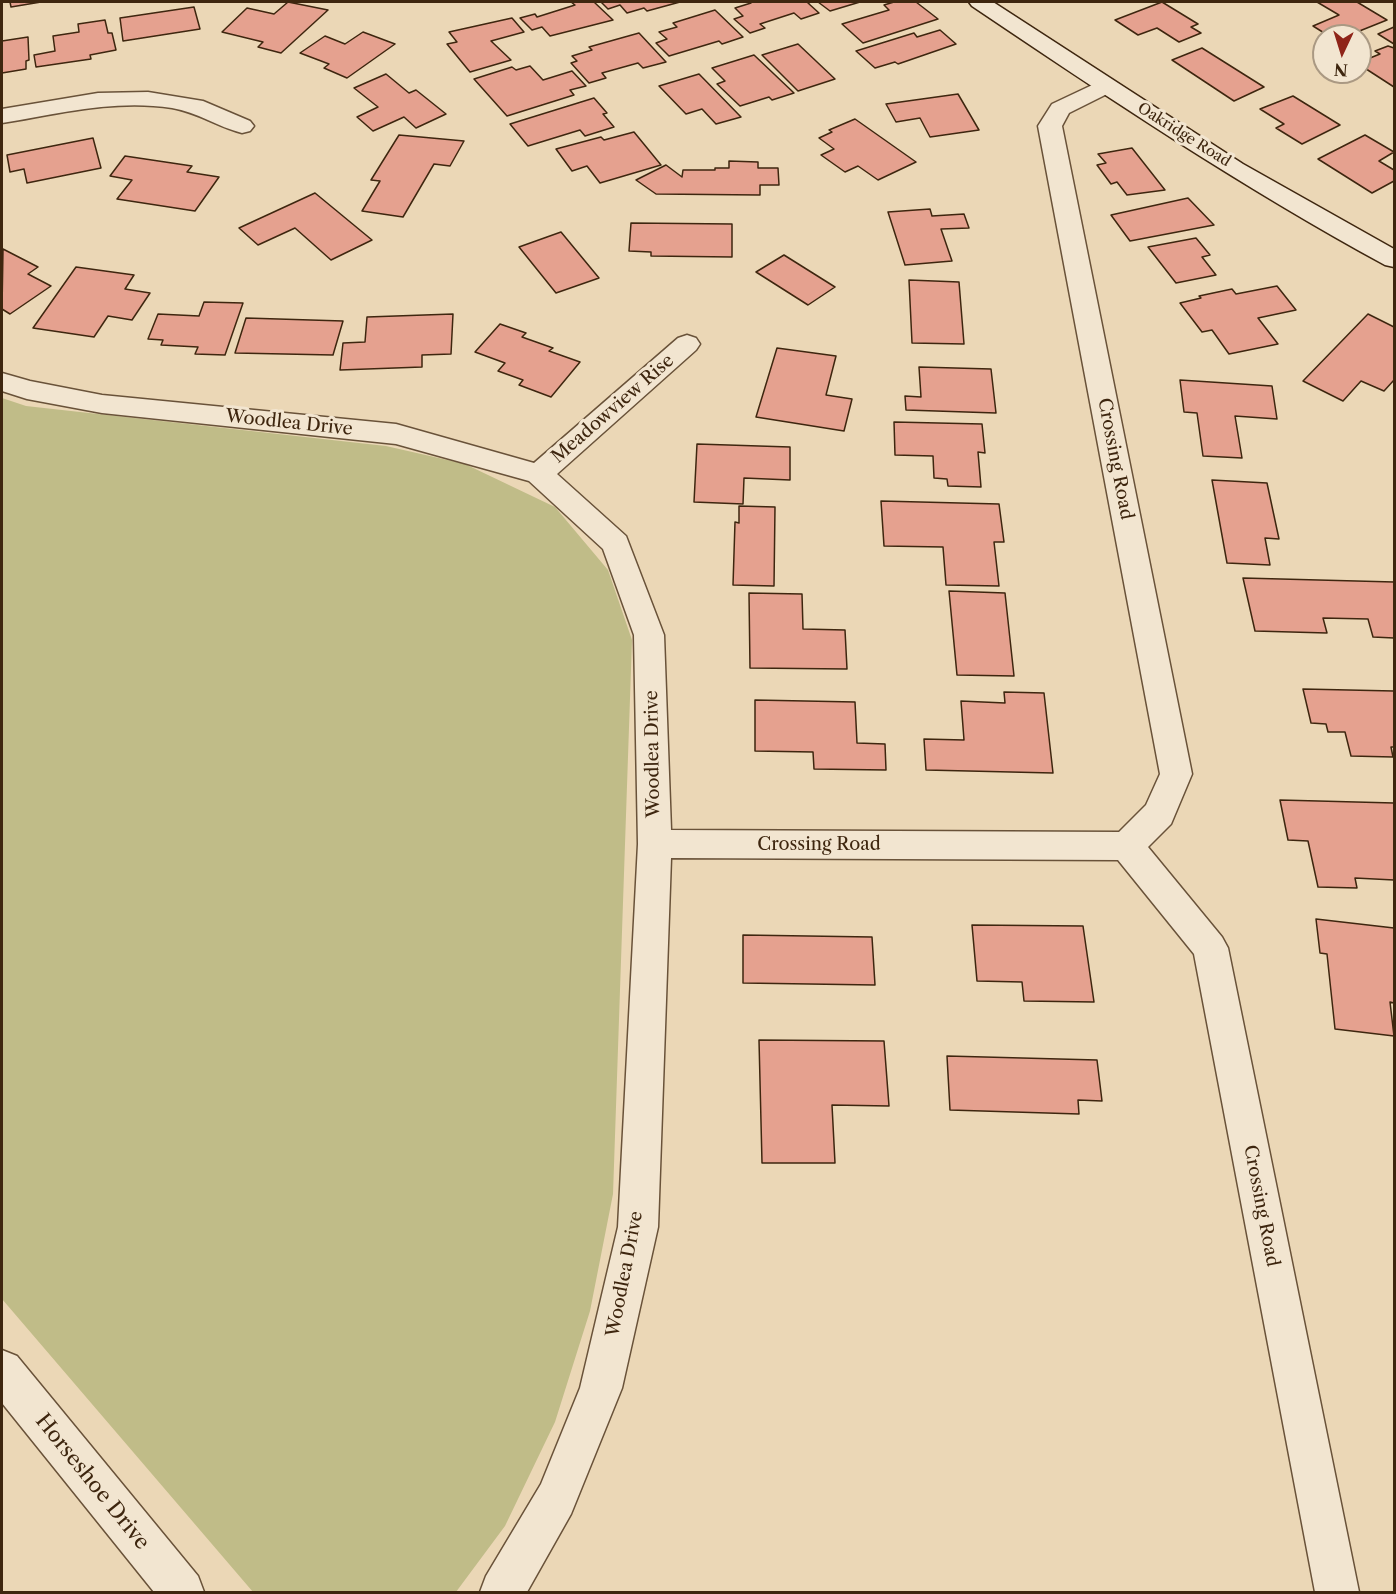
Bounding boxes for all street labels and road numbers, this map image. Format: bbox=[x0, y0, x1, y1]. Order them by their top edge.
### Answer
street label: Oakridge Road bbox=[1134, 99, 1234, 171]
street label: Meadowview Rise bbox=[547, 350, 679, 468]
street label: Crossing Road bbox=[1093, 396, 1137, 522]
street label: Woodlea Drive bbox=[224, 406, 354, 440]
street label: Woodlea Drive bbox=[641, 690, 665, 818]
street label: Crossing Road bbox=[757, 834, 881, 856]
street label: Crossing Road bbox=[1239, 1143, 1283, 1269]
street label: Woodlea Drive bbox=[602, 1209, 648, 1339]
street label: Horseshoe Drive bbox=[30, 1409, 154, 1555]

